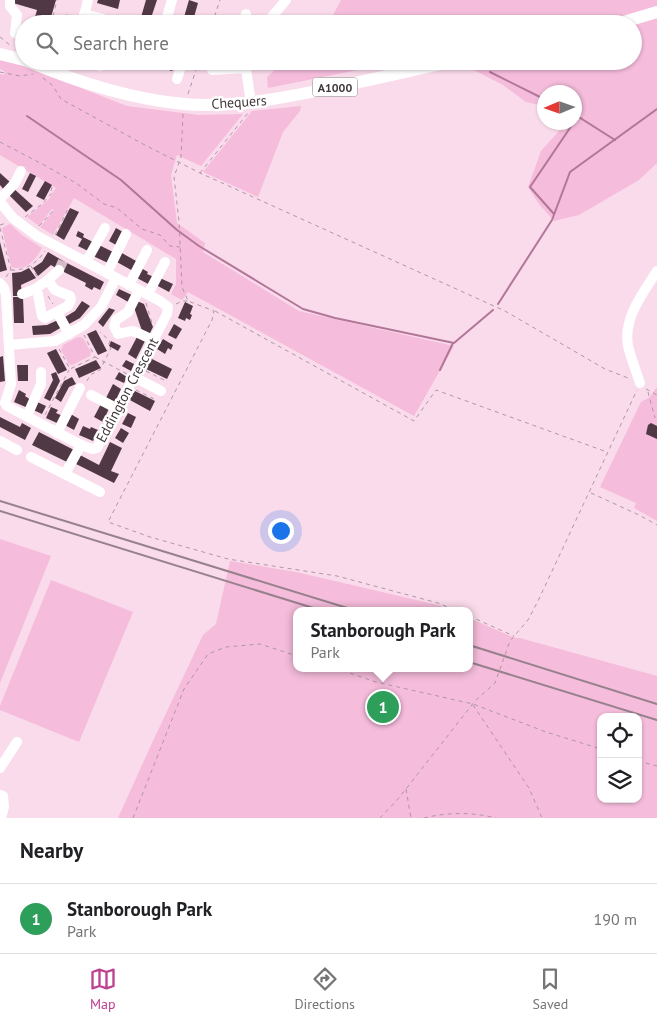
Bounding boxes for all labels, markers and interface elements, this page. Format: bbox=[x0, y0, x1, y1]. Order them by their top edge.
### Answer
search box bbox=[15, 15, 642, 70]
icon: search bbox=[33, 29, 61, 57]
text: Search here bbox=[73, 31, 169, 55]
road number: A1000 bbox=[312, 77, 358, 96]
north arrow bbox=[537, 85, 582, 130]
street label: Chequers bbox=[211, 91, 267, 113]
street label: Eddington Crescent bbox=[92, 334, 162, 445]
your location bbox=[268, 518, 294, 544]
popup bbox=[293, 607, 473, 672]
text: Stanborough Park bbox=[310, 618, 456, 642]
text: Park bbox=[310, 642, 340, 662]
pin: 1 bbox=[367, 688, 399, 726]
map controls bbox=[597, 713, 642, 803]
button: locate bbox=[597, 713, 642, 758]
button: layers bbox=[597, 758, 642, 803]
text: Nearby bbox=[20, 837, 83, 864]
text: Stanborough Park bbox=[67, 897, 212, 921]
text: 1 bbox=[31, 909, 41, 929]
text: 190 m bbox=[594, 909, 637, 929]
text: Park bbox=[67, 921, 96, 941]
tab: Map bbox=[89, 965, 117, 1013]
tab: Directions bbox=[294, 965, 355, 1013]
tab: Saved bbox=[533, 965, 568, 1013]

